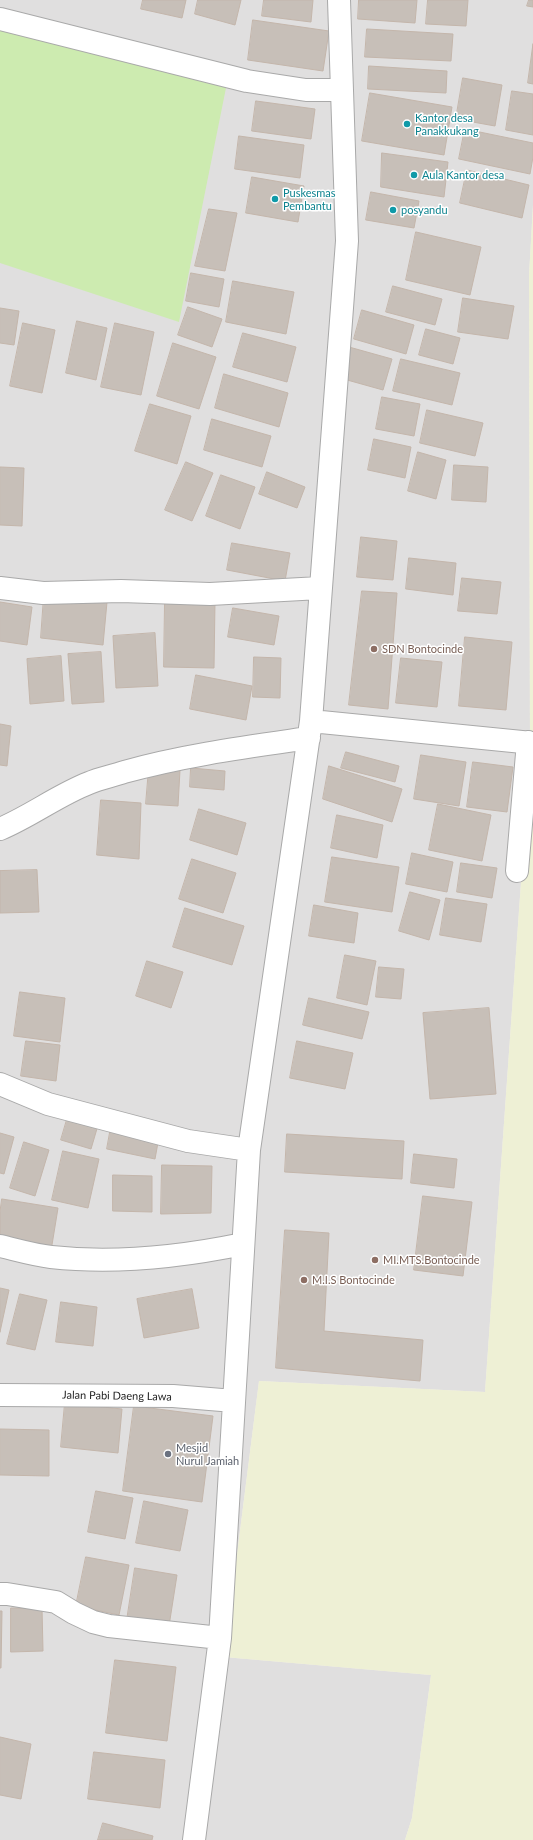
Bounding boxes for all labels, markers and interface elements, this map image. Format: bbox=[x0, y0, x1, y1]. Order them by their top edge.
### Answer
place label: Kantor desa Panakkukang bbox=[415, 111, 479, 137]
marker: Kantor desa Panakkukang bbox=[402, 119, 412, 129]
place label: Aula Kantor desa bbox=[422, 168, 504, 182]
marker: Aula Kantor desa bbox=[409, 170, 419, 180]
place label: Puskesmas Pembantu bbox=[283, 186, 336, 212]
marker: Puskesmas Pembantu bbox=[270, 194, 280, 204]
place label: posyandu bbox=[401, 203, 448, 217]
marker: posyandu bbox=[388, 205, 398, 215]
place label: SDN Bontocinde bbox=[382, 642, 463, 656]
marker: SDN Bontocinde bbox=[369, 644, 379, 654]
place label: MI.MTS.Bontocinde bbox=[383, 1253, 480, 1267]
marker: MI.MTS.Bontocinde bbox=[370, 1255, 380, 1265]
place label: M.I.S Bontocinde bbox=[312, 1273, 395, 1287]
marker: M.I.S Bontocinde bbox=[299, 1275, 309, 1285]
street label: Jalan Pabi Daeng Lawa bbox=[62, 1388, 172, 1404]
place label: Mesjid Nurul Jamiah bbox=[176, 1441, 239, 1467]
marker: Mesjid Nurul Jamiah bbox=[163, 1449, 173, 1459]

